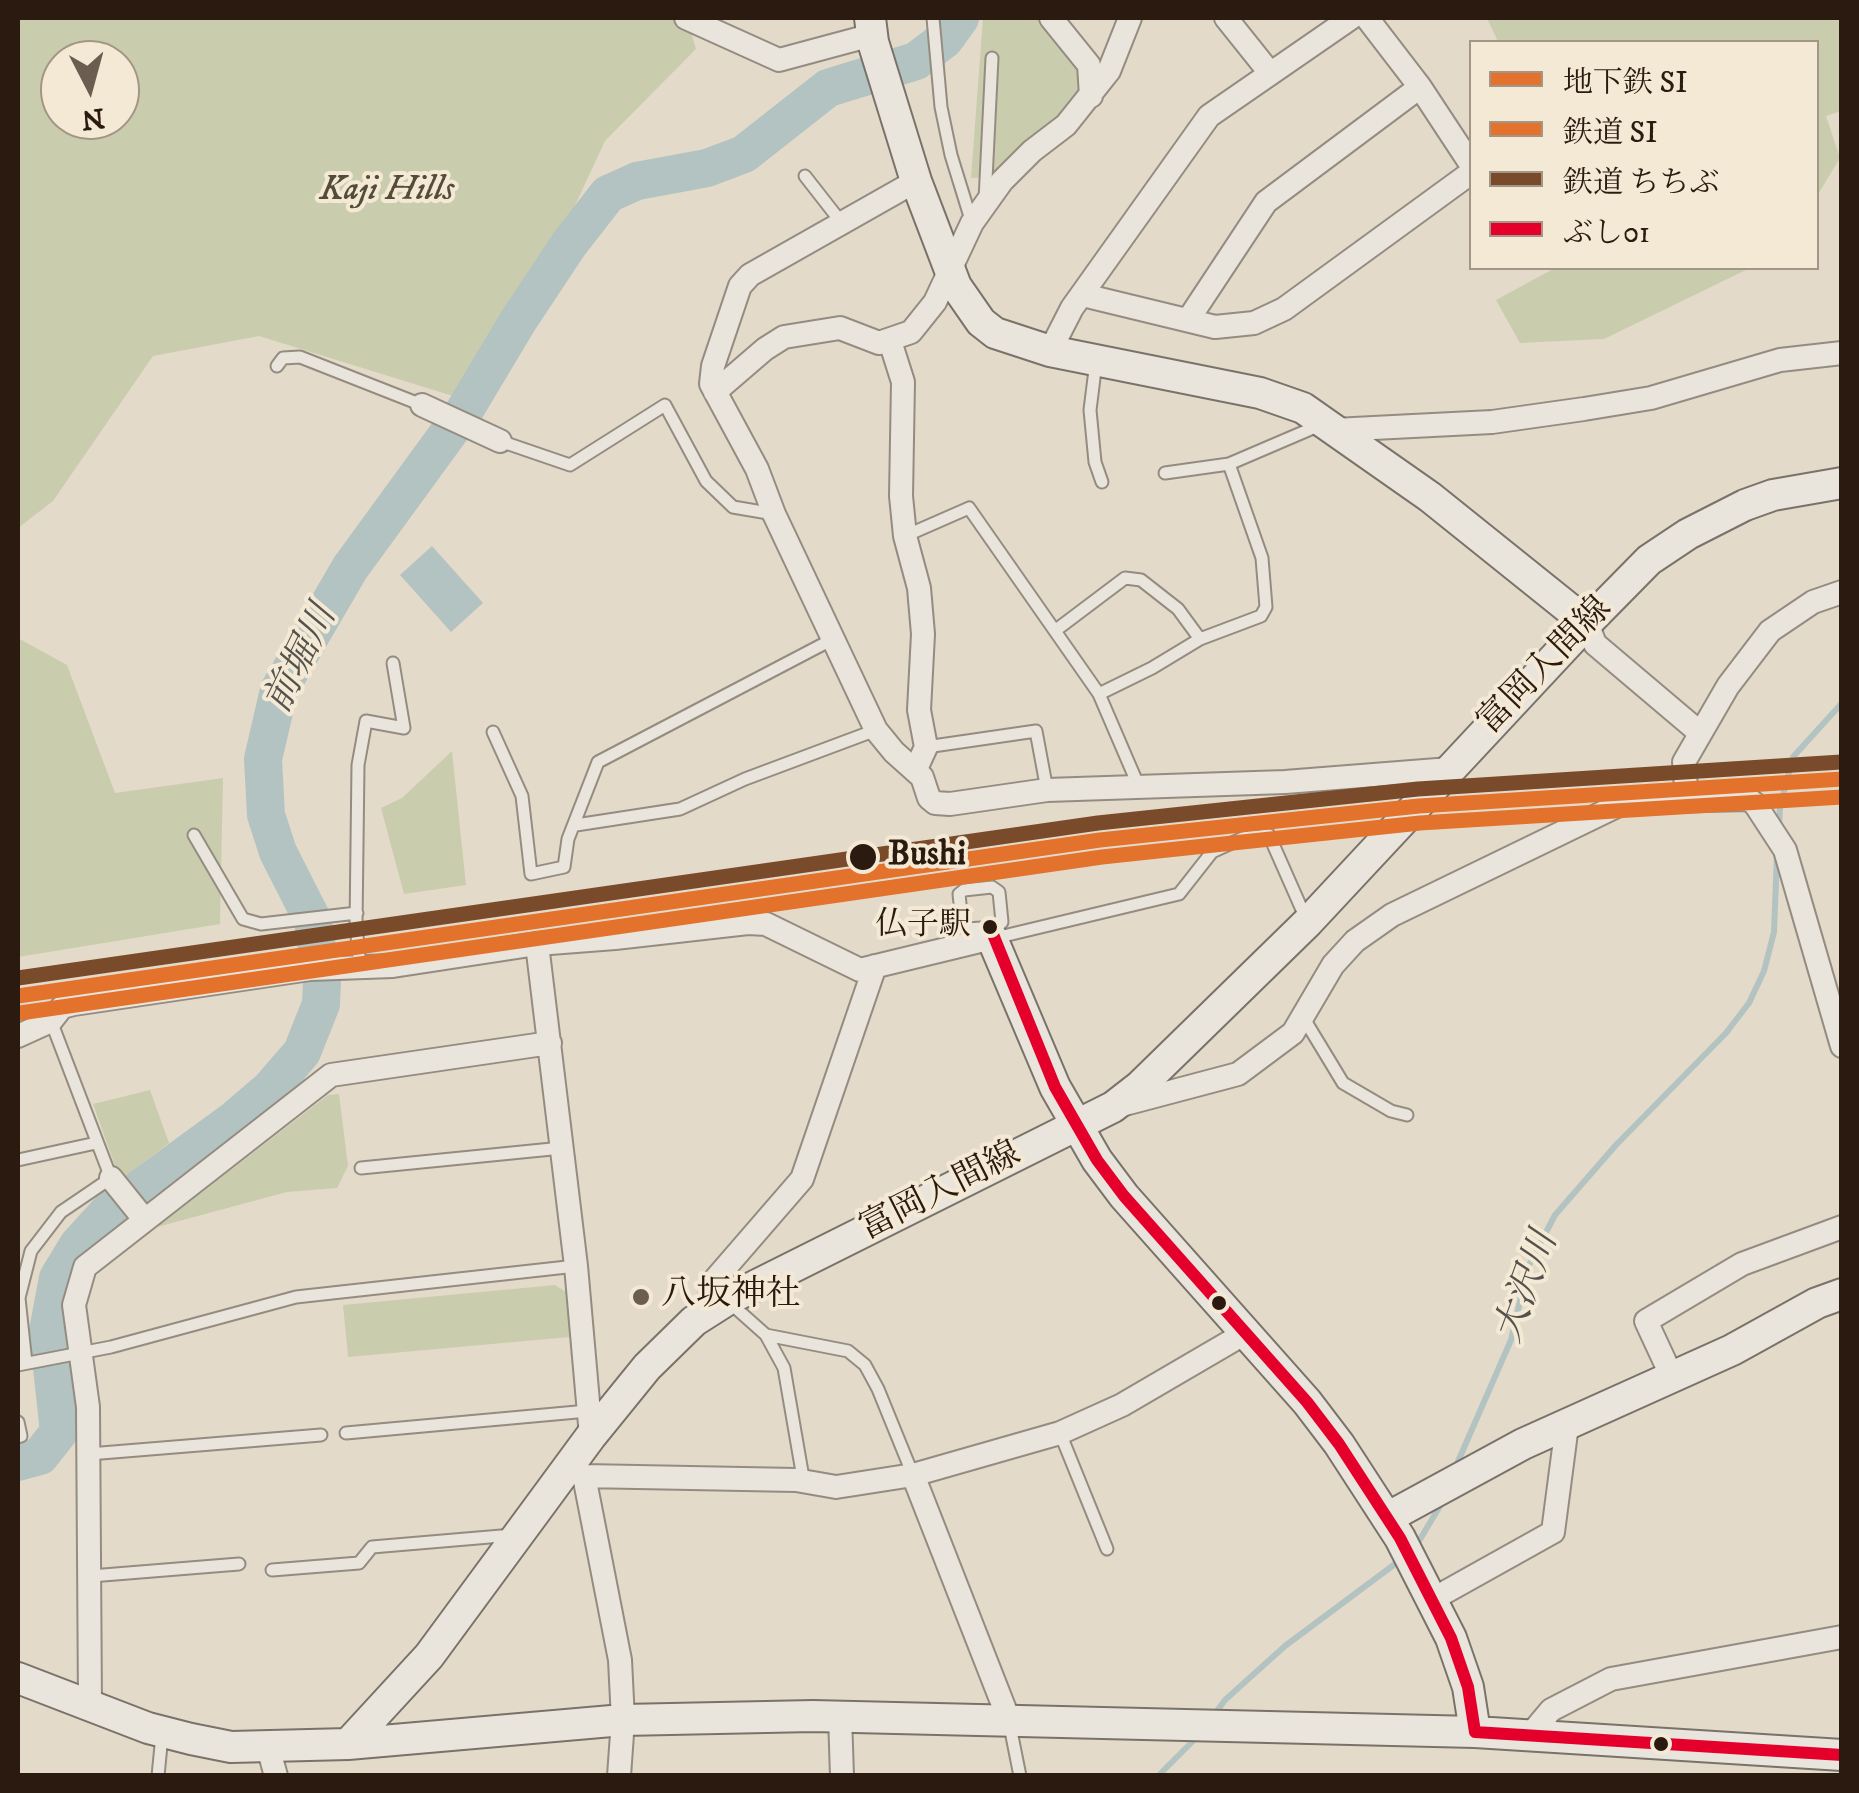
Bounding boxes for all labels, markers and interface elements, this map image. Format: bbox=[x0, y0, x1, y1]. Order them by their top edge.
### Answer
north arrow bbox=[40, 40, 140, 140]
legend bbox=[1469, 40, 1819, 270]
text: 地下鉄 SI bbox=[1563, 65, 1688, 102]
text: N bbox=[80, 100, 106, 137]
text: 鉄道 SI bbox=[1563, 115, 1658, 152]
text: 鉄道 ちちぶ bbox=[1563, 165, 1719, 202]
park label: Kaji Hills bbox=[320, 171, 454, 213]
text: ぶし01 bbox=[1563, 215, 1650, 252]
street label: 富岡入間線 bbox=[1470, 589, 1622, 745]
water label: 前堀川 bbox=[258, 599, 348, 721]
place label: Bushi bbox=[888, 836, 966, 878]
marker: Bushi bbox=[847, 841, 879, 873]
place label: 仏子駅 bbox=[875, 908, 971, 946]
marker: 仏子駅 bbox=[980, 917, 1000, 937]
street label: 富岡入間線 bbox=[854, 1135, 1028, 1251]
water label: 大沢川 bbox=[1488, 1227, 1570, 1349]
place label: 八坂神社 bbox=[661, 1276, 801, 1318]
marker: 八坂神社 bbox=[630, 1286, 652, 1308]
unlabelled marker bbox=[1209, 1293, 1229, 1313]
unlabelled marker bbox=[1651, 1734, 1671, 1754]

